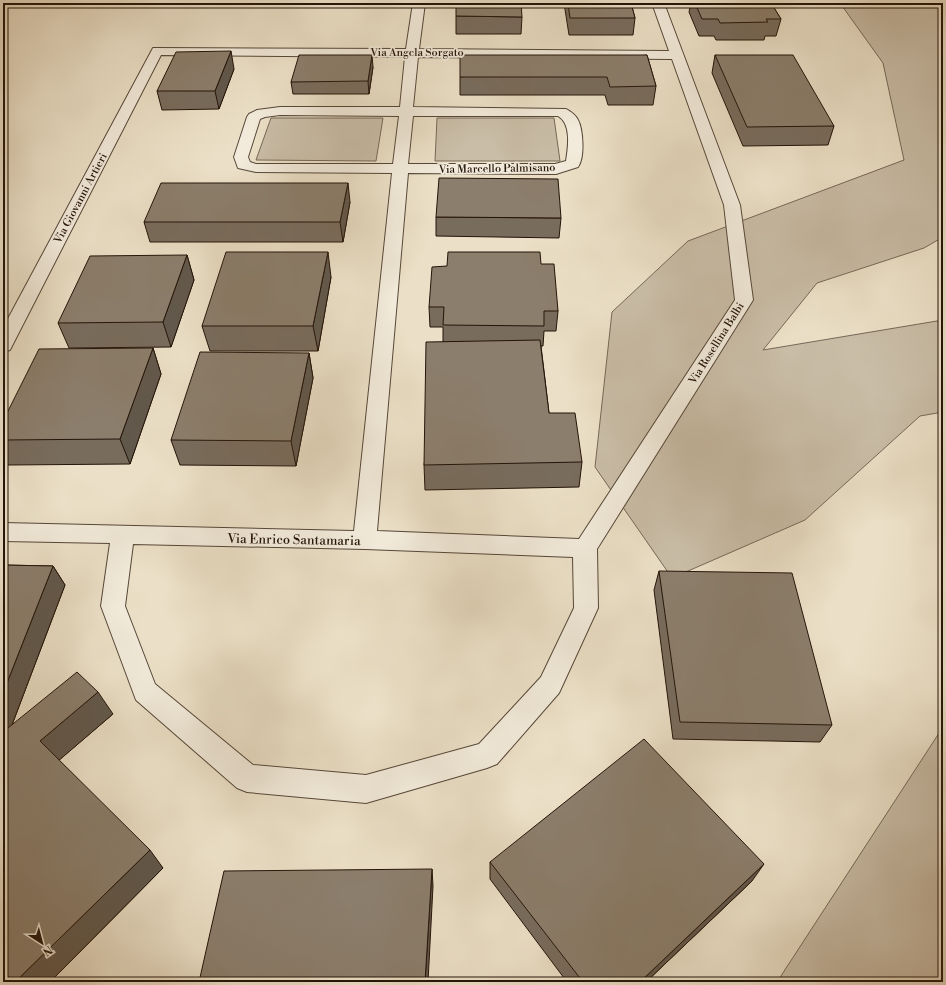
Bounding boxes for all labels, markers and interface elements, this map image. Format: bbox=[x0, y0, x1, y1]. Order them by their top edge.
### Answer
street label: Via Angela Sorgato bbox=[369, 46, 464, 60]
street label: Via Giovanni Artieri bbox=[51, 150, 111, 247]
street label: Via Marcello Palmisano bbox=[437, 161, 556, 177]
street label: Via Rosellina Balbi bbox=[686, 300, 748, 388]
street label: Via Enrico Santamaria bbox=[226, 531, 361, 549]
north arrow bbox=[22, 923, 62, 963]
text: N bbox=[39, 942, 55, 959]

